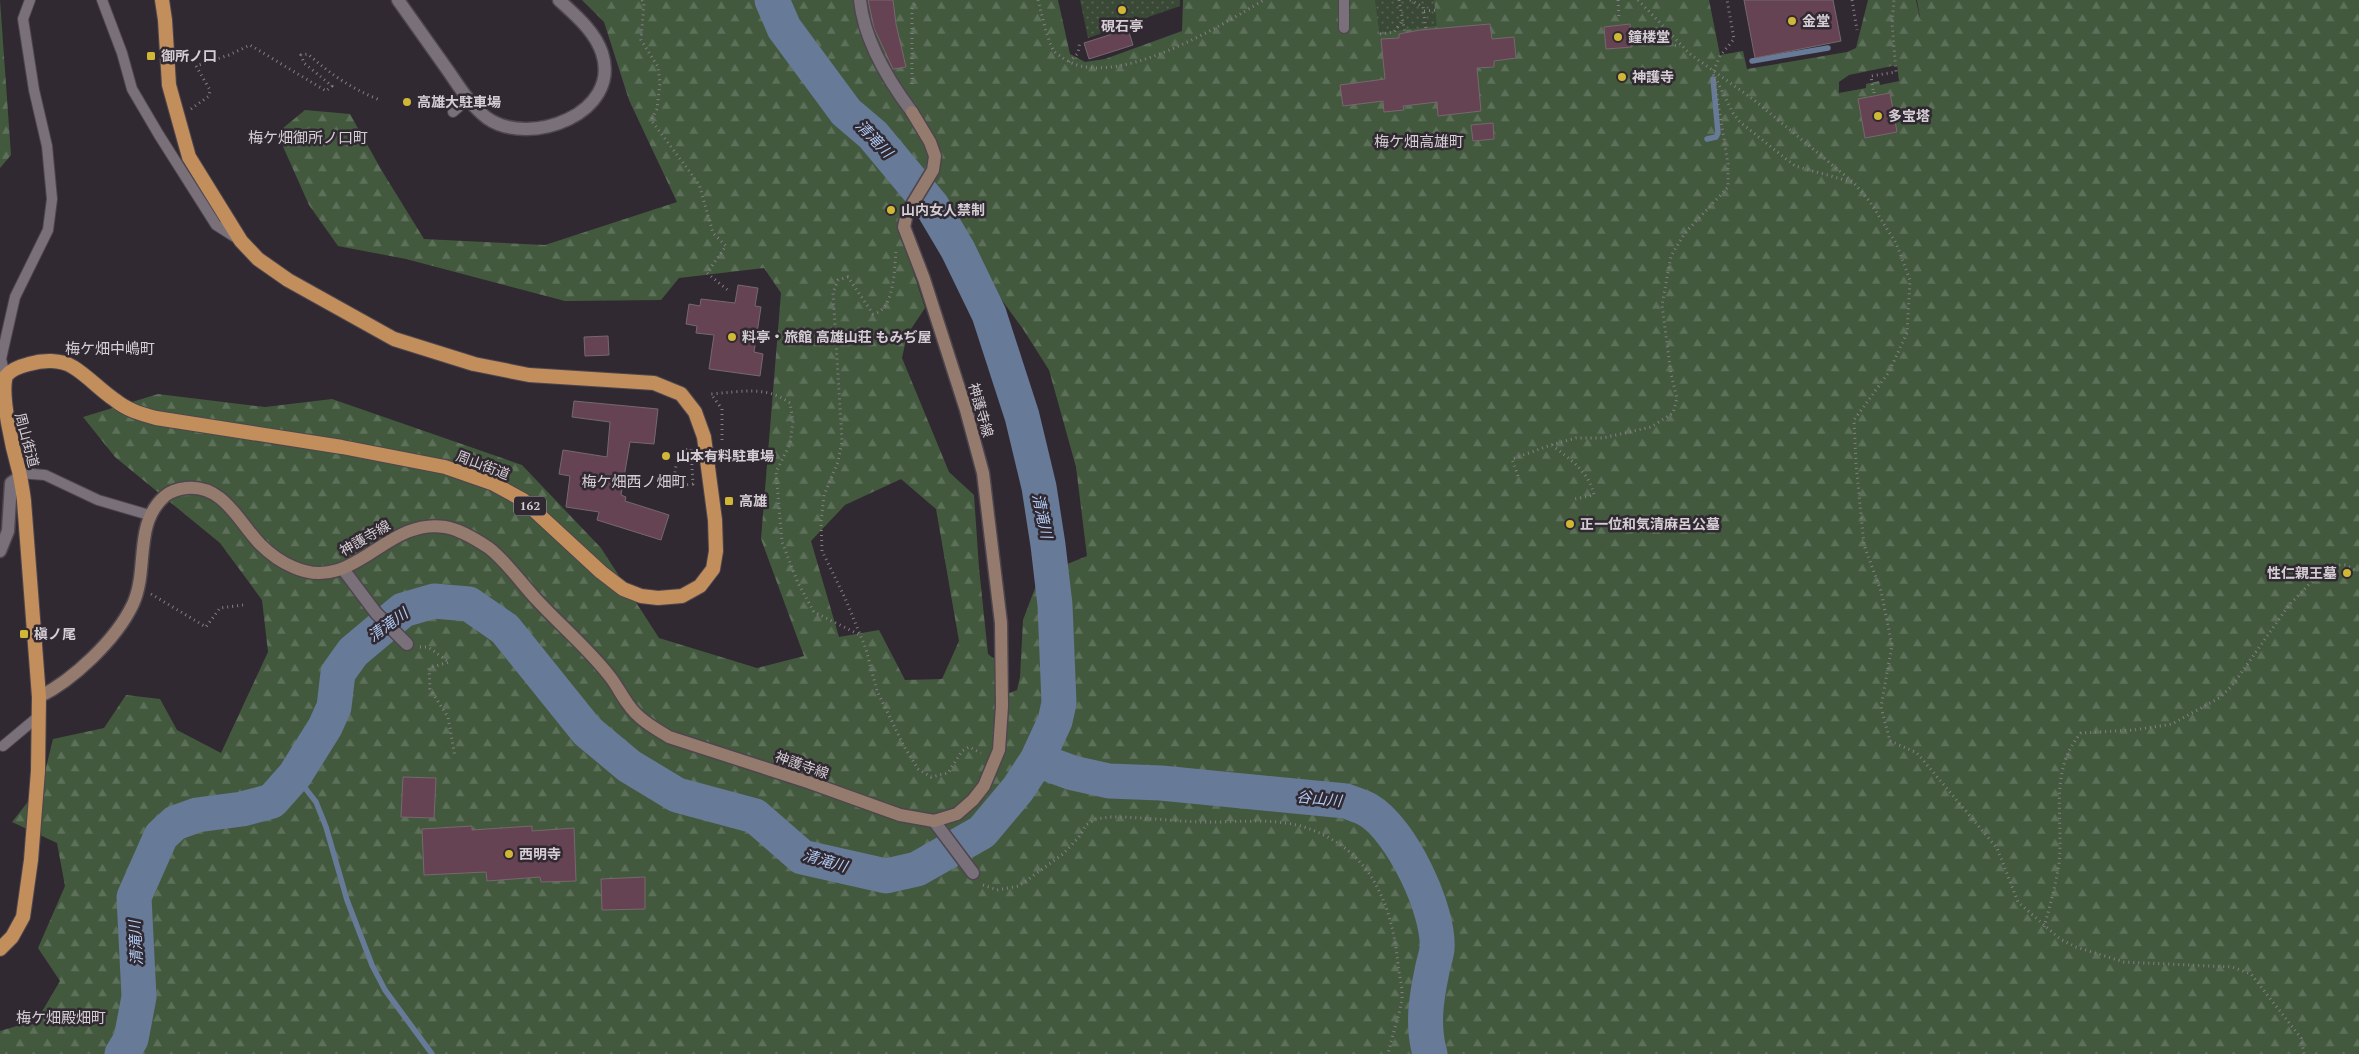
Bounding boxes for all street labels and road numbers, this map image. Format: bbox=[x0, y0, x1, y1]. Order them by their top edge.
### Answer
street label: 神護寺線 bbox=[965, 380, 998, 439]
street label: 周山街道 bbox=[11, 410, 44, 469]
street label: 周山街道 bbox=[454, 446, 513, 483]
road number: 162 bbox=[514, 496, 546, 516]
street label: 神護寺線 bbox=[336, 515, 394, 560]
street label: 神護寺線 bbox=[773, 746, 832, 783]

